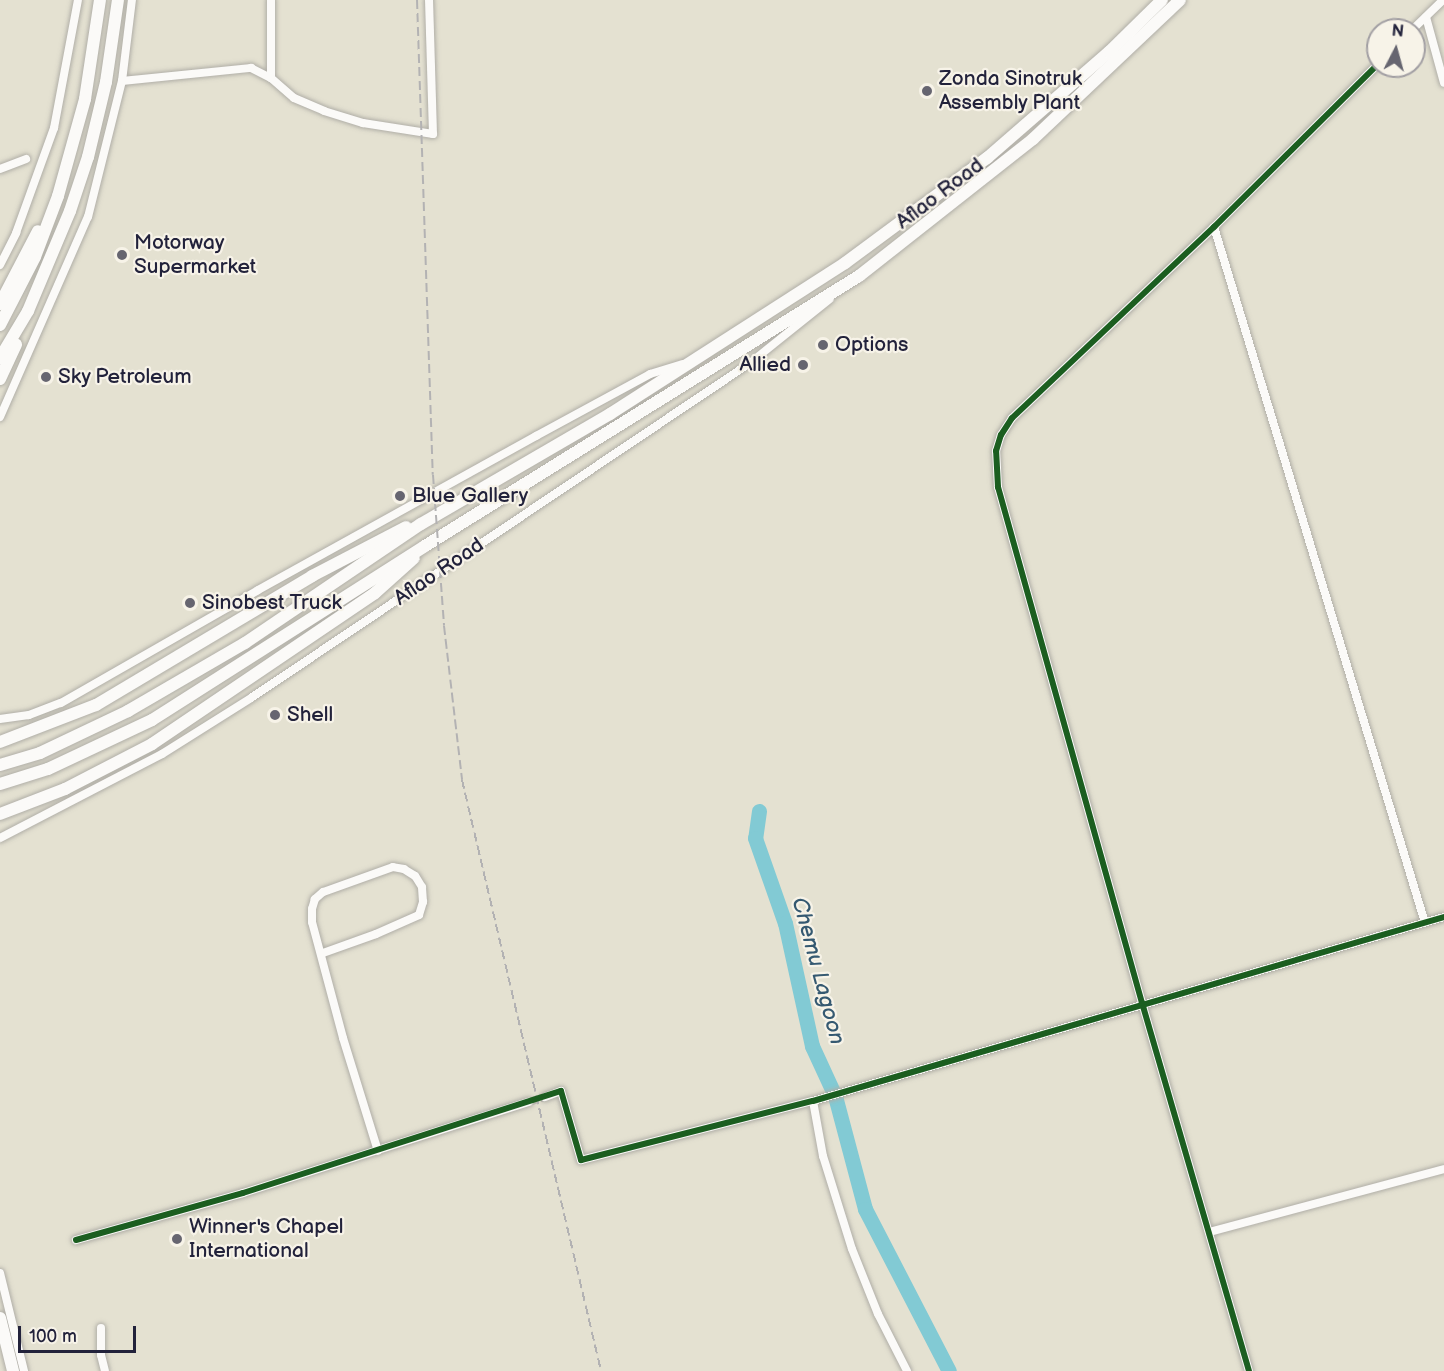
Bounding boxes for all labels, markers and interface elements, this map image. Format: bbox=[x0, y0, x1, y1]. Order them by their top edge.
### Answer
north arrow bbox=[1366, 18, 1426, 78]
text: N bbox=[1391, 22, 1405, 42]
place label: Zonda Sinotruk Assembly Plant bbox=[939, 66, 1082, 116]
marker: Zonda Sinotruk Assembly Plant bbox=[920, 84, 934, 98]
street label: Aflao Road bbox=[891, 153, 989, 235]
place label: Motorway Supermarket bbox=[134, 230, 256, 280]
marker: Motorway Supermarket bbox=[115, 248, 129, 262]
place label: Options bbox=[835, 332, 908, 358]
marker: Options bbox=[816, 338, 830, 352]
place label: Allied bbox=[739, 352, 791, 378]
marker: Allied bbox=[796, 358, 810, 372]
place label: Sky Petroleum bbox=[58, 364, 193, 390]
marker: Sky Petroleum bbox=[39, 370, 53, 384]
place label: Blue Gallery bbox=[412, 483, 528, 509]
marker: Blue Gallery bbox=[393, 489, 407, 503]
street label: Aflao Road bbox=[389, 533, 489, 611]
place label: Sinobest Truck bbox=[202, 590, 342, 616]
marker: Sinobest Truck bbox=[183, 596, 197, 610]
place label: Shell bbox=[287, 702, 333, 728]
marker: Shell bbox=[268, 708, 282, 722]
water label: Chemu Lagoon bbox=[786, 895, 850, 1047]
place label: Winner's Chapel International bbox=[189, 1214, 344, 1264]
marker: Winner's Chapel International bbox=[170, 1232, 184, 1246]
scale bar bbox=[21, 1314, 140, 1352]
text: 100 m bbox=[29, 1326, 77, 1347]

